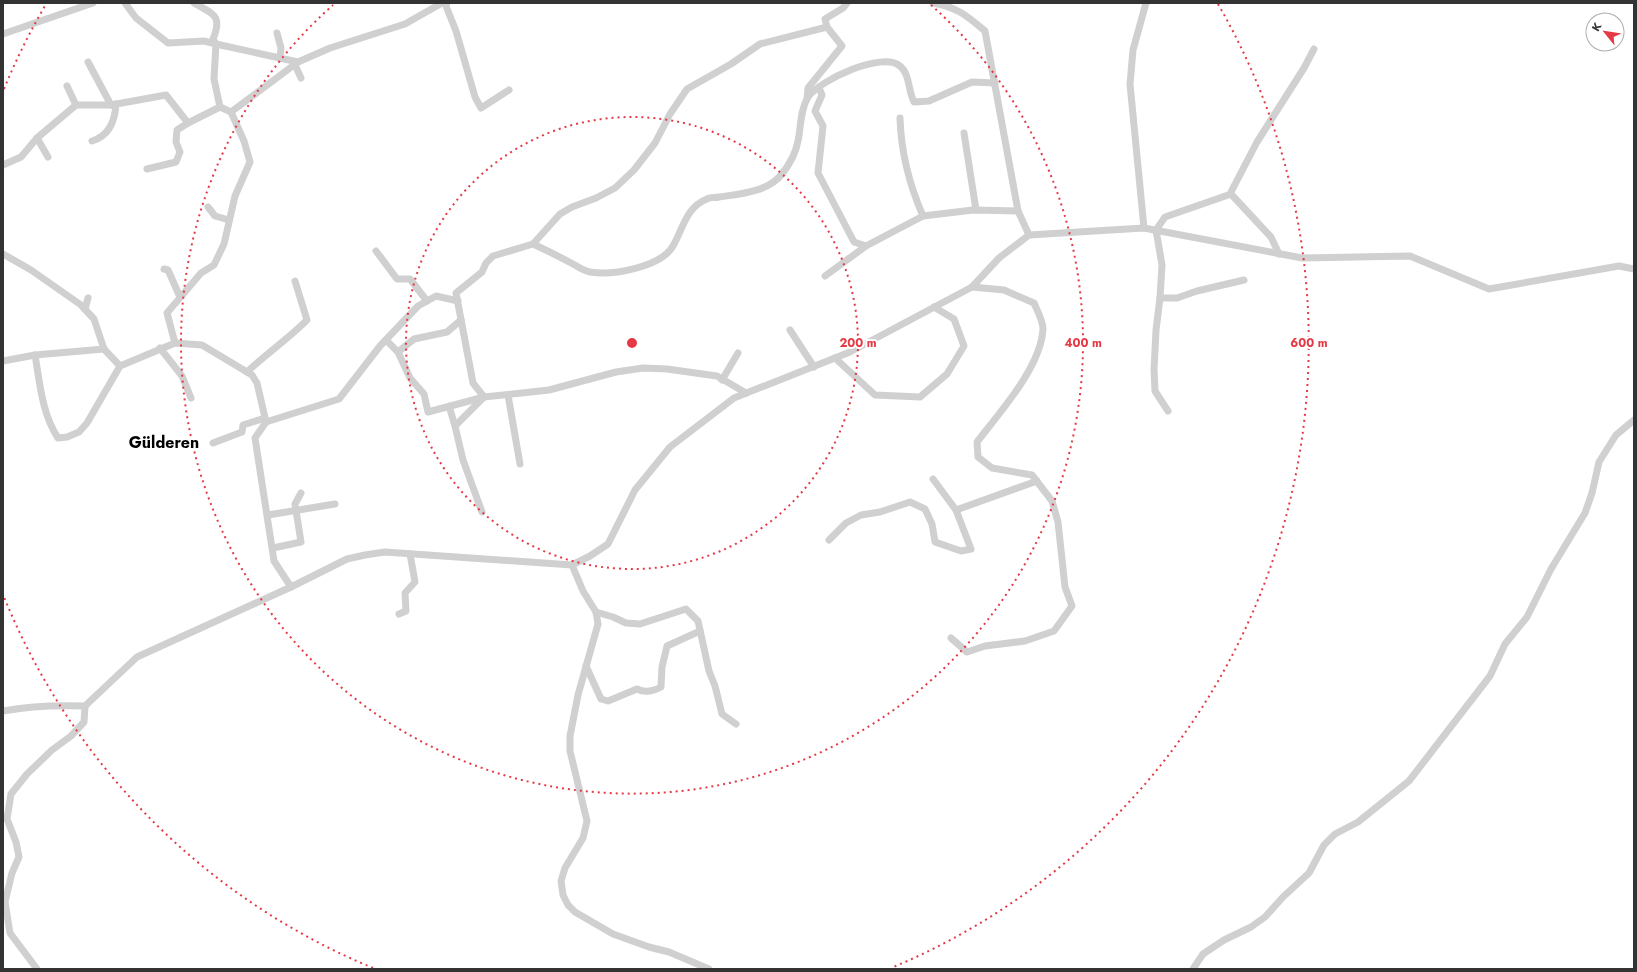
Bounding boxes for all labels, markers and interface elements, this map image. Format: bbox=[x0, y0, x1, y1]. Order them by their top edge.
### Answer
north arrow bbox=[1585, 12, 1625, 52]
text: K bbox=[1587, 19, 1605, 34]
text: 200 m bbox=[839, 334, 877, 352]
text: 400 m bbox=[1064, 334, 1102, 352]
text: 600 m bbox=[1290, 334, 1328, 352]
centre of rings bbox=[625, 336, 639, 350]
district label: Gülderen bbox=[129, 431, 199, 454]

